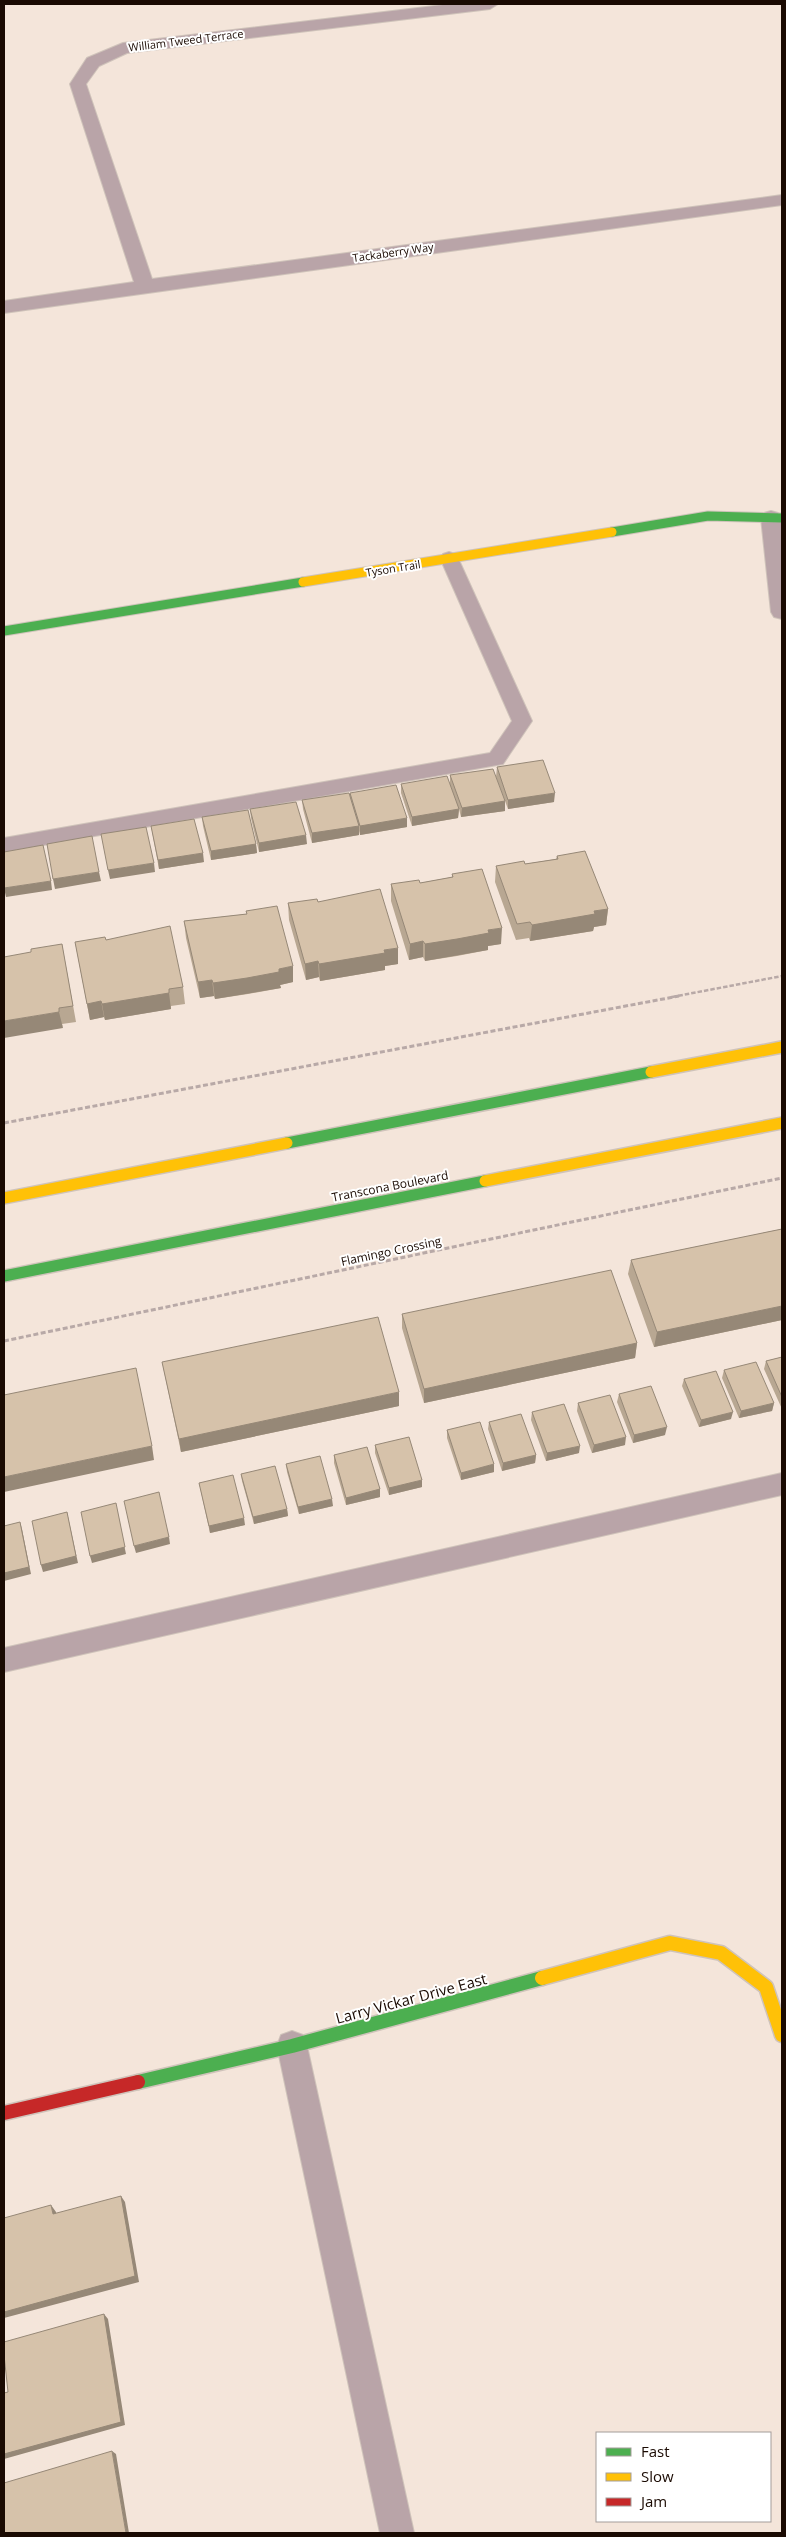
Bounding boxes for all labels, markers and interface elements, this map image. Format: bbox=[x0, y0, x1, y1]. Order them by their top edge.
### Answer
street label: William Tweed Terrace bbox=[128, 26, 244, 54]
street label: Tackaberry Way bbox=[352, 239, 435, 265]
street label: Tyson Trail bbox=[365, 556, 421, 580]
street label: Transcona Boulevard bbox=[330, 1166, 450, 1206]
street label: Flamingo Crossing bbox=[339, 1232, 443, 1270]
street label: Larry Vickar Drive East bbox=[333, 1968, 489, 2028]
legend bbox=[596, 2432, 771, 2522]
text: Fast bbox=[641, 2441, 670, 2461]
text: Slow bbox=[641, 2466, 674, 2486]
text: Jam bbox=[639, 2491, 667, 2511]

